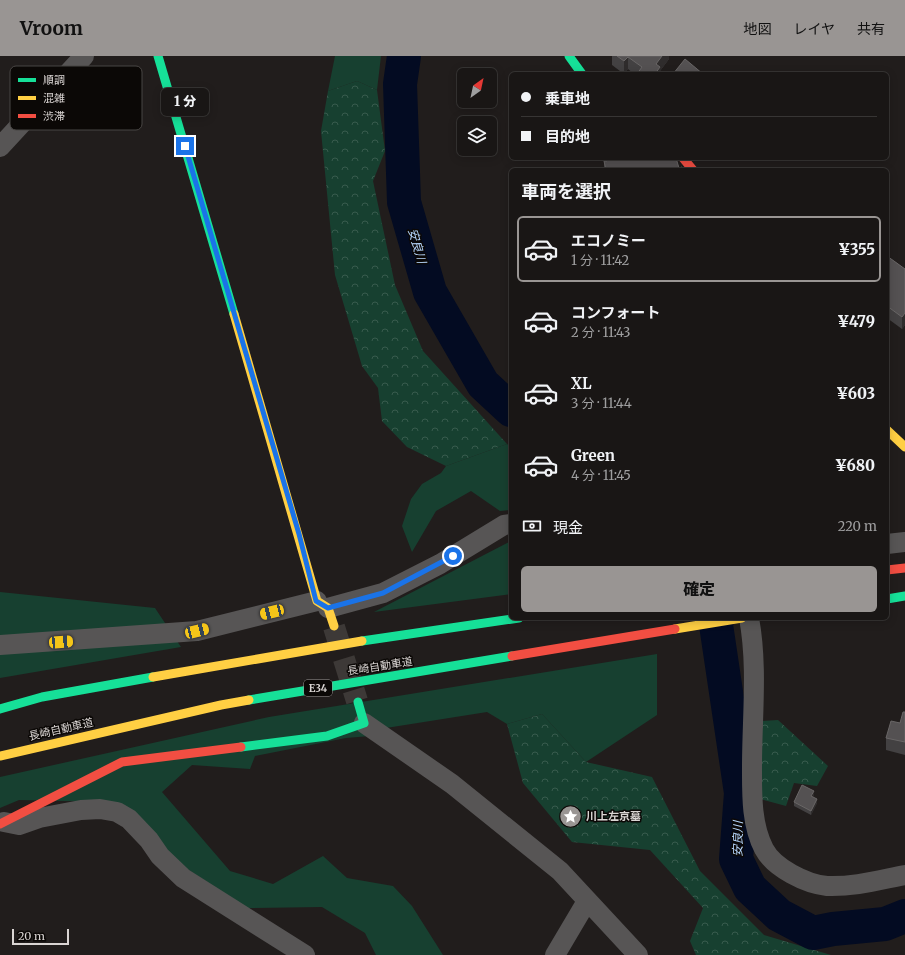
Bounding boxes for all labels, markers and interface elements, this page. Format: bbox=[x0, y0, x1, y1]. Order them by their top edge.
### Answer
text: Vroom bbox=[20, 16, 83, 40]
text: 地図 bbox=[743, 20, 771, 38]
text: レイヤ bbox=[793, 20, 835, 38]
text: 共有 bbox=[857, 20, 885, 38]
legend bbox=[10, 66, 142, 130]
north arrow bbox=[457, 68, 497, 108]
map controls bbox=[457, 68, 497, 156]
text: 順調 bbox=[43, 73, 65, 87]
callout: 1 分 bbox=[161, 88, 209, 116]
text: 乗車地 bbox=[545, 89, 590, 108]
text: 混雑 bbox=[43, 91, 65, 105]
text: 1 分 bbox=[174, 93, 196, 110]
text: 渋滞 bbox=[43, 109, 65, 123]
button: layers bbox=[457, 116, 497, 156]
text: 目的地 bbox=[545, 127, 590, 146]
route end bbox=[176, 137, 194, 155]
text: 車両を選択 bbox=[521, 180, 611, 203]
water label: 安良川 bbox=[405, 226, 430, 267]
icon: car bbox=[523, 231, 559, 267]
text: エコノミー bbox=[571, 231, 646, 250]
text: ¥355 bbox=[838, 240, 875, 259]
text: 1 分 · 11:42 bbox=[571, 252, 629, 269]
icon: car bbox=[523, 303, 559, 339]
text: コンフォート bbox=[571, 303, 661, 322]
text: ¥479 bbox=[837, 312, 875, 331]
text: 2 分 · 11:43 bbox=[571, 324, 630, 341]
text: XL bbox=[571, 374, 592, 393]
icon: car bbox=[523, 375, 559, 411]
text: ¥603 bbox=[836, 384, 875, 403]
text: 3 分 · 11:44 bbox=[571, 395, 632, 412]
text: Green bbox=[571, 446, 615, 465]
icon: car bbox=[523, 447, 559, 483]
text: ¥680 bbox=[835, 456, 875, 475]
text: 4 分 · 11:45 bbox=[571, 467, 631, 484]
icon: cash bbox=[521, 515, 543, 537]
text: 現金 bbox=[553, 518, 583, 537]
text: 220 m bbox=[838, 518, 877, 535]
route start bbox=[444, 547, 462, 565]
button: 確定 bbox=[521, 566, 877, 612]
car bbox=[259, 603, 285, 621]
car bbox=[184, 622, 210, 640]
car bbox=[49, 635, 73, 649]
street label: 長崎自動車道 bbox=[346, 654, 414, 678]
road number: E34 bbox=[304, 680, 332, 696]
street label: 長崎自動車道 bbox=[27, 715, 95, 743]
place icon: 川上左京墓 bbox=[558, 803, 584, 829]
place label: 川上左京墓 bbox=[586, 809, 641, 823]
water label: 安良川 bbox=[730, 819, 745, 857]
scale bar bbox=[12, 927, 69, 946]
text: 20 m bbox=[18, 929, 45, 943]

